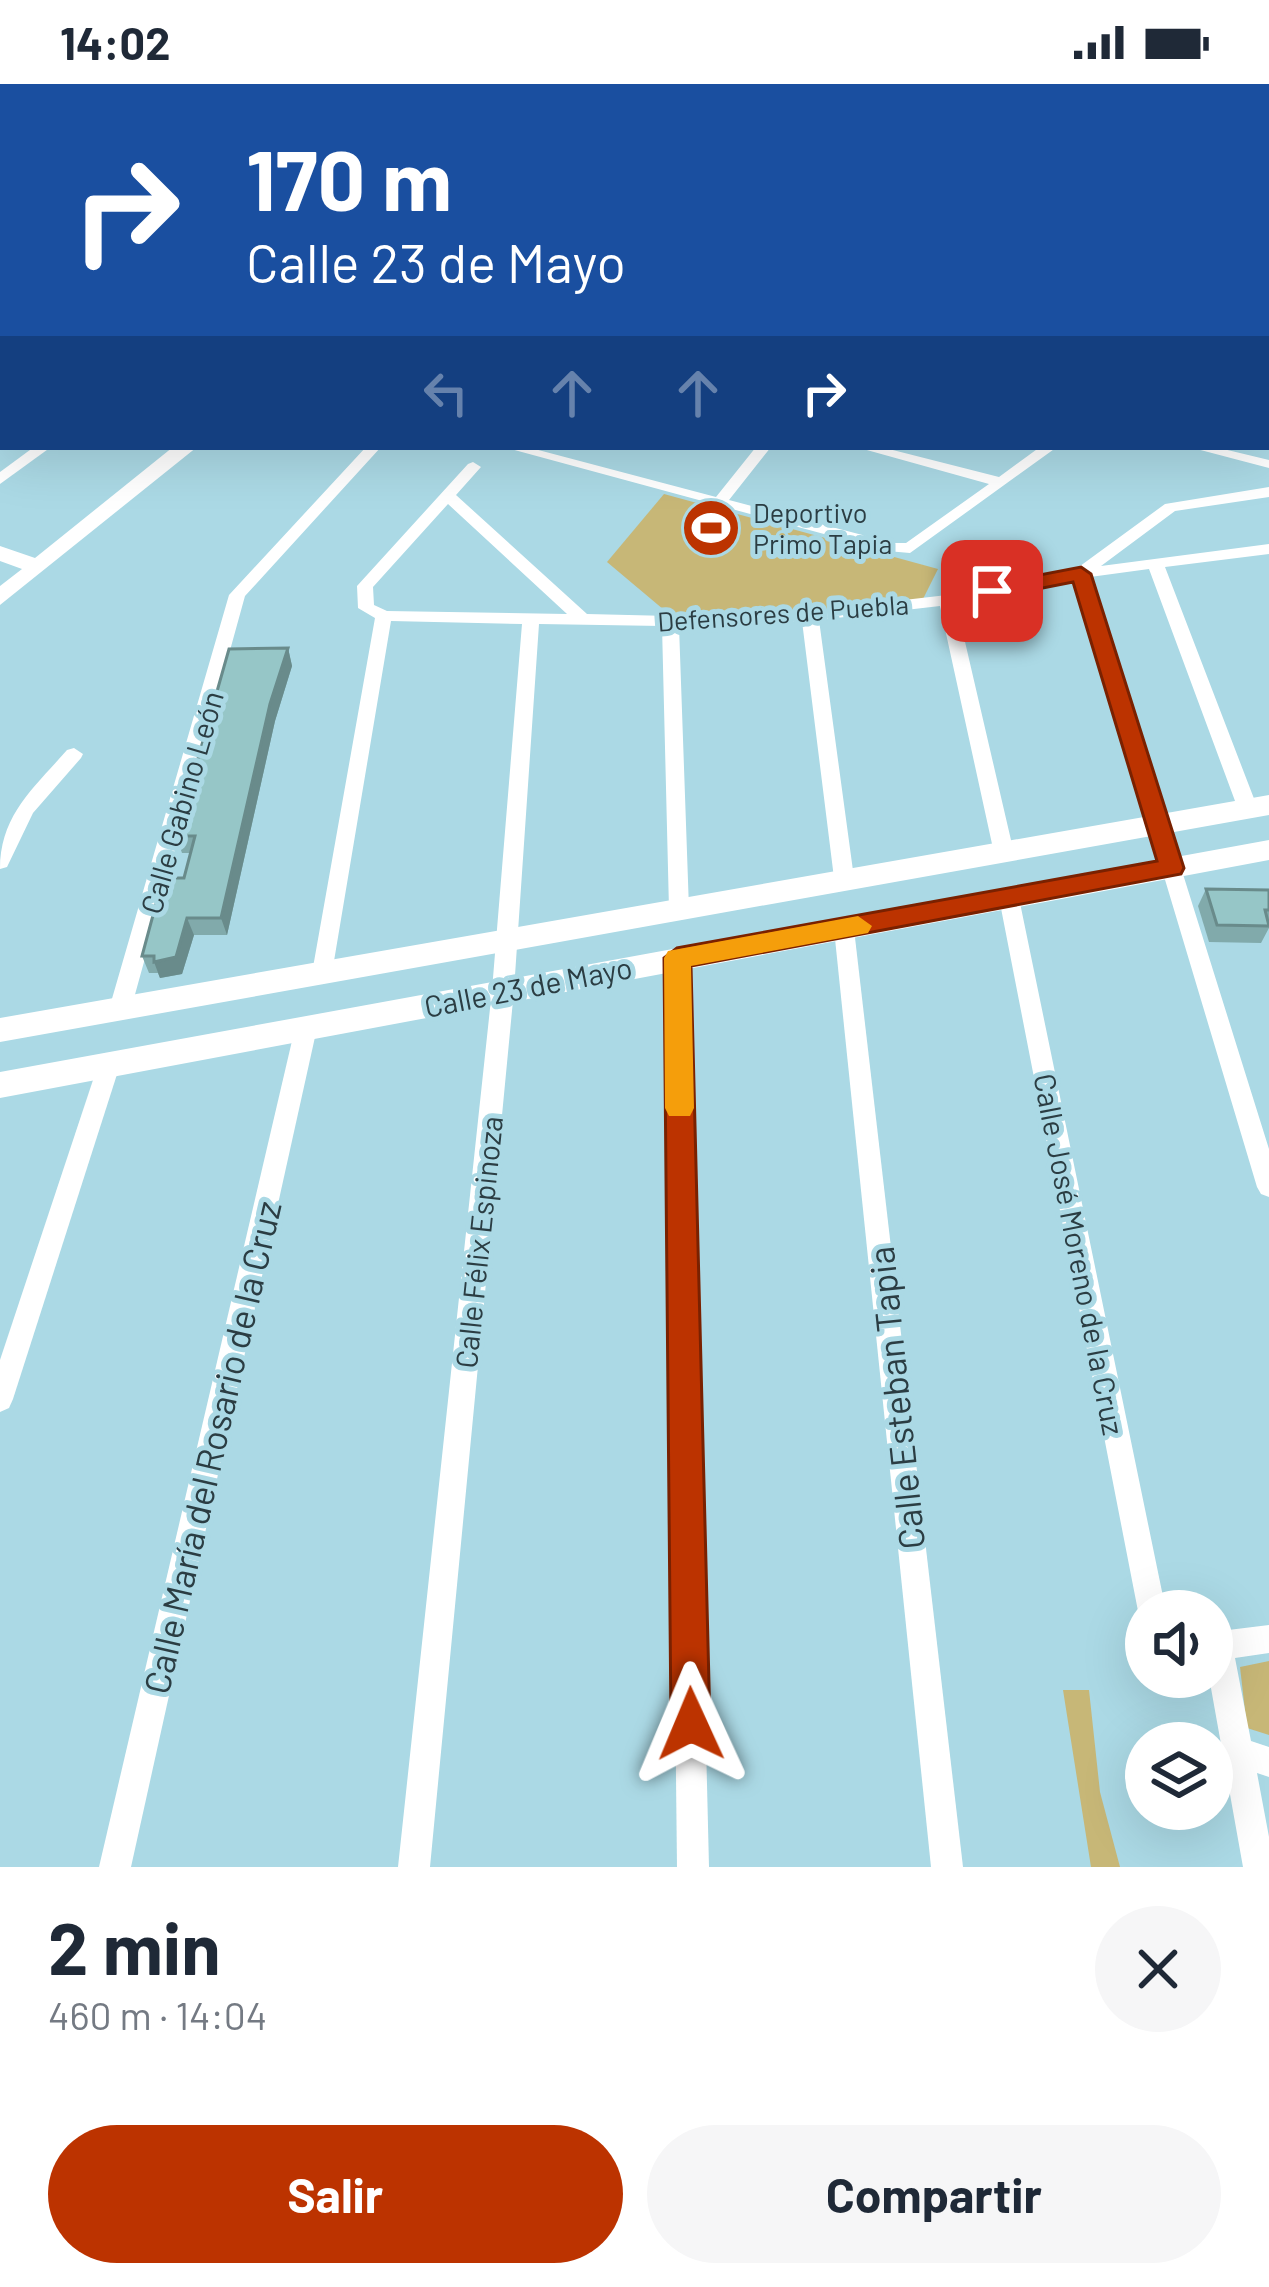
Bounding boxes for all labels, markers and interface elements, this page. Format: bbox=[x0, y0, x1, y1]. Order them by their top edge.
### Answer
text: 14:02 bbox=[60, 15, 170, 69]
text: 170 m bbox=[246, 127, 452, 228]
icon: right bbox=[48, 132, 204, 288]
text: Calle 23 de Mayo bbox=[246, 229, 626, 294]
icon: left bbox=[413, 360, 479, 426]
icon: ahead bbox=[539, 360, 605, 426]
icon: ahead bbox=[665, 360, 731, 426]
icon: right bbox=[791, 360, 857, 426]
place label: Deportivo Primo Tapia bbox=[753, 496, 892, 559]
sports icon: Deportivo Primo Tapia bbox=[680, 497, 742, 559]
pin bbox=[941, 540, 1043, 642]
icon: arrive bbox=[959, 558, 1025, 624]
street label: Defensores de Puebla bbox=[656, 587, 910, 637]
street label: Calle Gabino León bbox=[132, 686, 230, 918]
street label: Calle 23 de Mayo bbox=[421, 948, 635, 1024]
street label: Calle José Moreno de la Cruz bbox=[1027, 1070, 1133, 1438]
street label: Calle Félix Espinoza bbox=[447, 1114, 509, 1370]
street label: Calle María del Rosario de la Cruz bbox=[133, 1196, 289, 1698]
street label: Calle Esteban Tapia bbox=[858, 1244, 932, 1552]
map controls bbox=[1125, 1590, 1233, 1830]
button: sound bbox=[1125, 1590, 1233, 1698]
position arrow bbox=[628, 1661, 754, 1787]
button: layers bbox=[1125, 1722, 1233, 1830]
text: 2 min bbox=[48, 1903, 221, 1989]
button: close bbox=[1095, 1906, 1221, 2032]
text: 460 m · 14:04 bbox=[48, 1991, 267, 2038]
button: Salir bbox=[48, 2125, 623, 2263]
button: Compartir bbox=[647, 2125, 1221, 2263]

